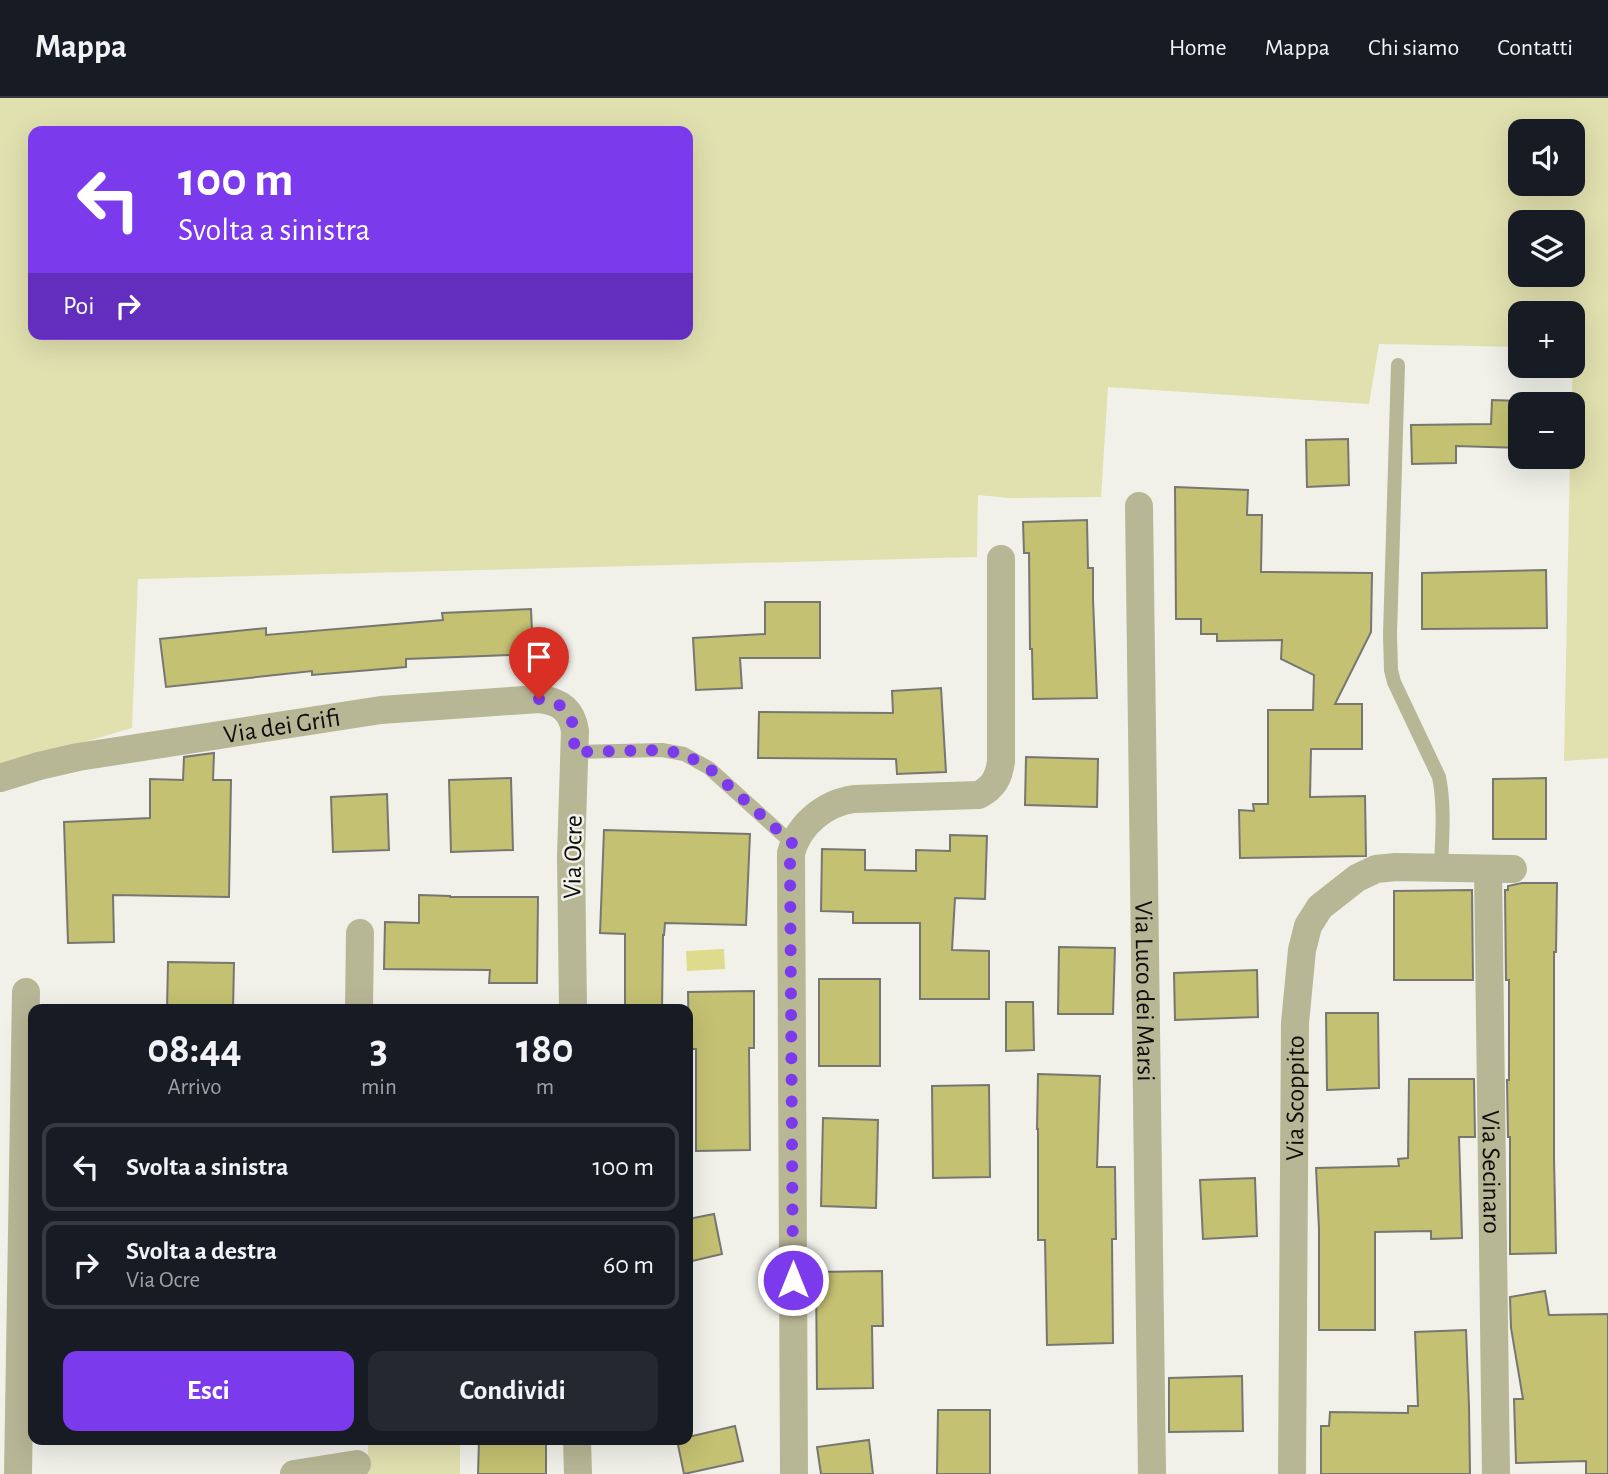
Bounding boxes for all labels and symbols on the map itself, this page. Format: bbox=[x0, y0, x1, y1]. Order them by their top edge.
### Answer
pin bbox=[509, 627, 569, 699]
street label: Via dei Grifi bbox=[222, 705, 342, 748]
street label: Via Ocre bbox=[559, 815, 587, 899]
street label: Via Luco dei Marsi bbox=[1130, 900, 1159, 1082]
street label: Via Scoppito bbox=[1282, 1035, 1309, 1161]
street label: Via Secinaro bbox=[1477, 1110, 1505, 1234]
position arrow bbox=[756, 1243, 830, 1317]

